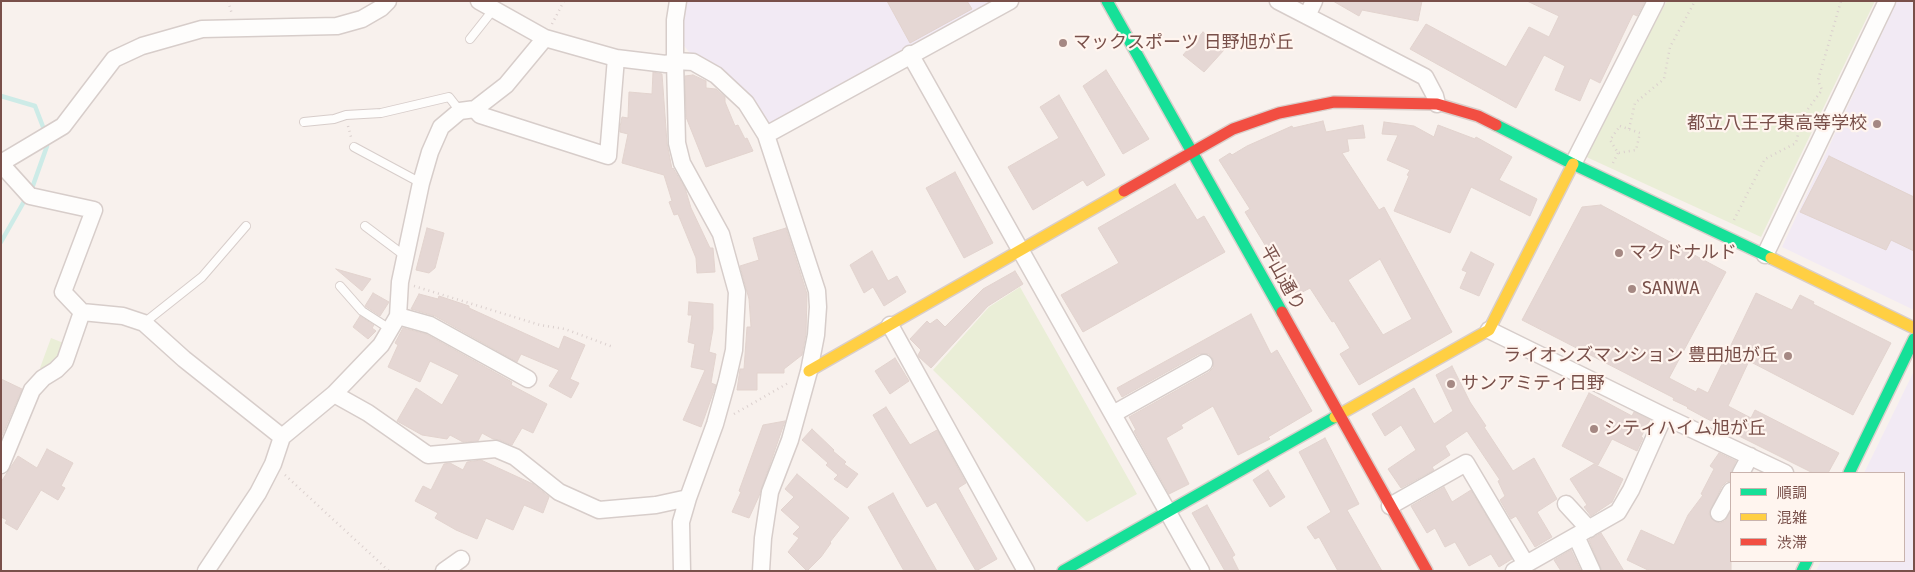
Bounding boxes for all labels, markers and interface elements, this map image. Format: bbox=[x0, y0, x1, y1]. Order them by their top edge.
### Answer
place label: マックスポーツ 日野旭が丘 bbox=[1073, 32, 1294, 54]
marker: マックスポーツ 日野旭が丘 bbox=[1057, 37, 1069, 49]
place label: 都立八王子東高等学校 bbox=[1687, 113, 1867, 135]
marker: 都立八王子東高等学校 bbox=[1871, 118, 1883, 130]
street label: 平山通り bbox=[1255, 241, 1309, 315]
place label: マクドナルド bbox=[1629, 242, 1737, 264]
marker: マクドナルド bbox=[1613, 247, 1625, 259]
place label: SANWA bbox=[1642, 278, 1700, 300]
marker: SANWA bbox=[1626, 283, 1638, 295]
place label: ライオンズマンション 豊田旭が丘 bbox=[1503, 345, 1778, 367]
marker: ライオンズマンション 豊田旭が丘 bbox=[1782, 350, 1794, 362]
place label: サンアミティ日野 bbox=[1461, 373, 1605, 395]
marker: サンアミティ日野 bbox=[1445, 378, 1457, 390]
place label: シティハイム旭が丘 bbox=[1604, 418, 1766, 440]
marker: シティハイム旭が丘 bbox=[1588, 423, 1600, 435]
legend bbox=[1730, 472, 1905, 562]
text: 順調 bbox=[1777, 484, 1807, 502]
text: 混雑 bbox=[1777, 509, 1807, 527]
text: 渋滞 bbox=[1777, 534, 1807, 552]

